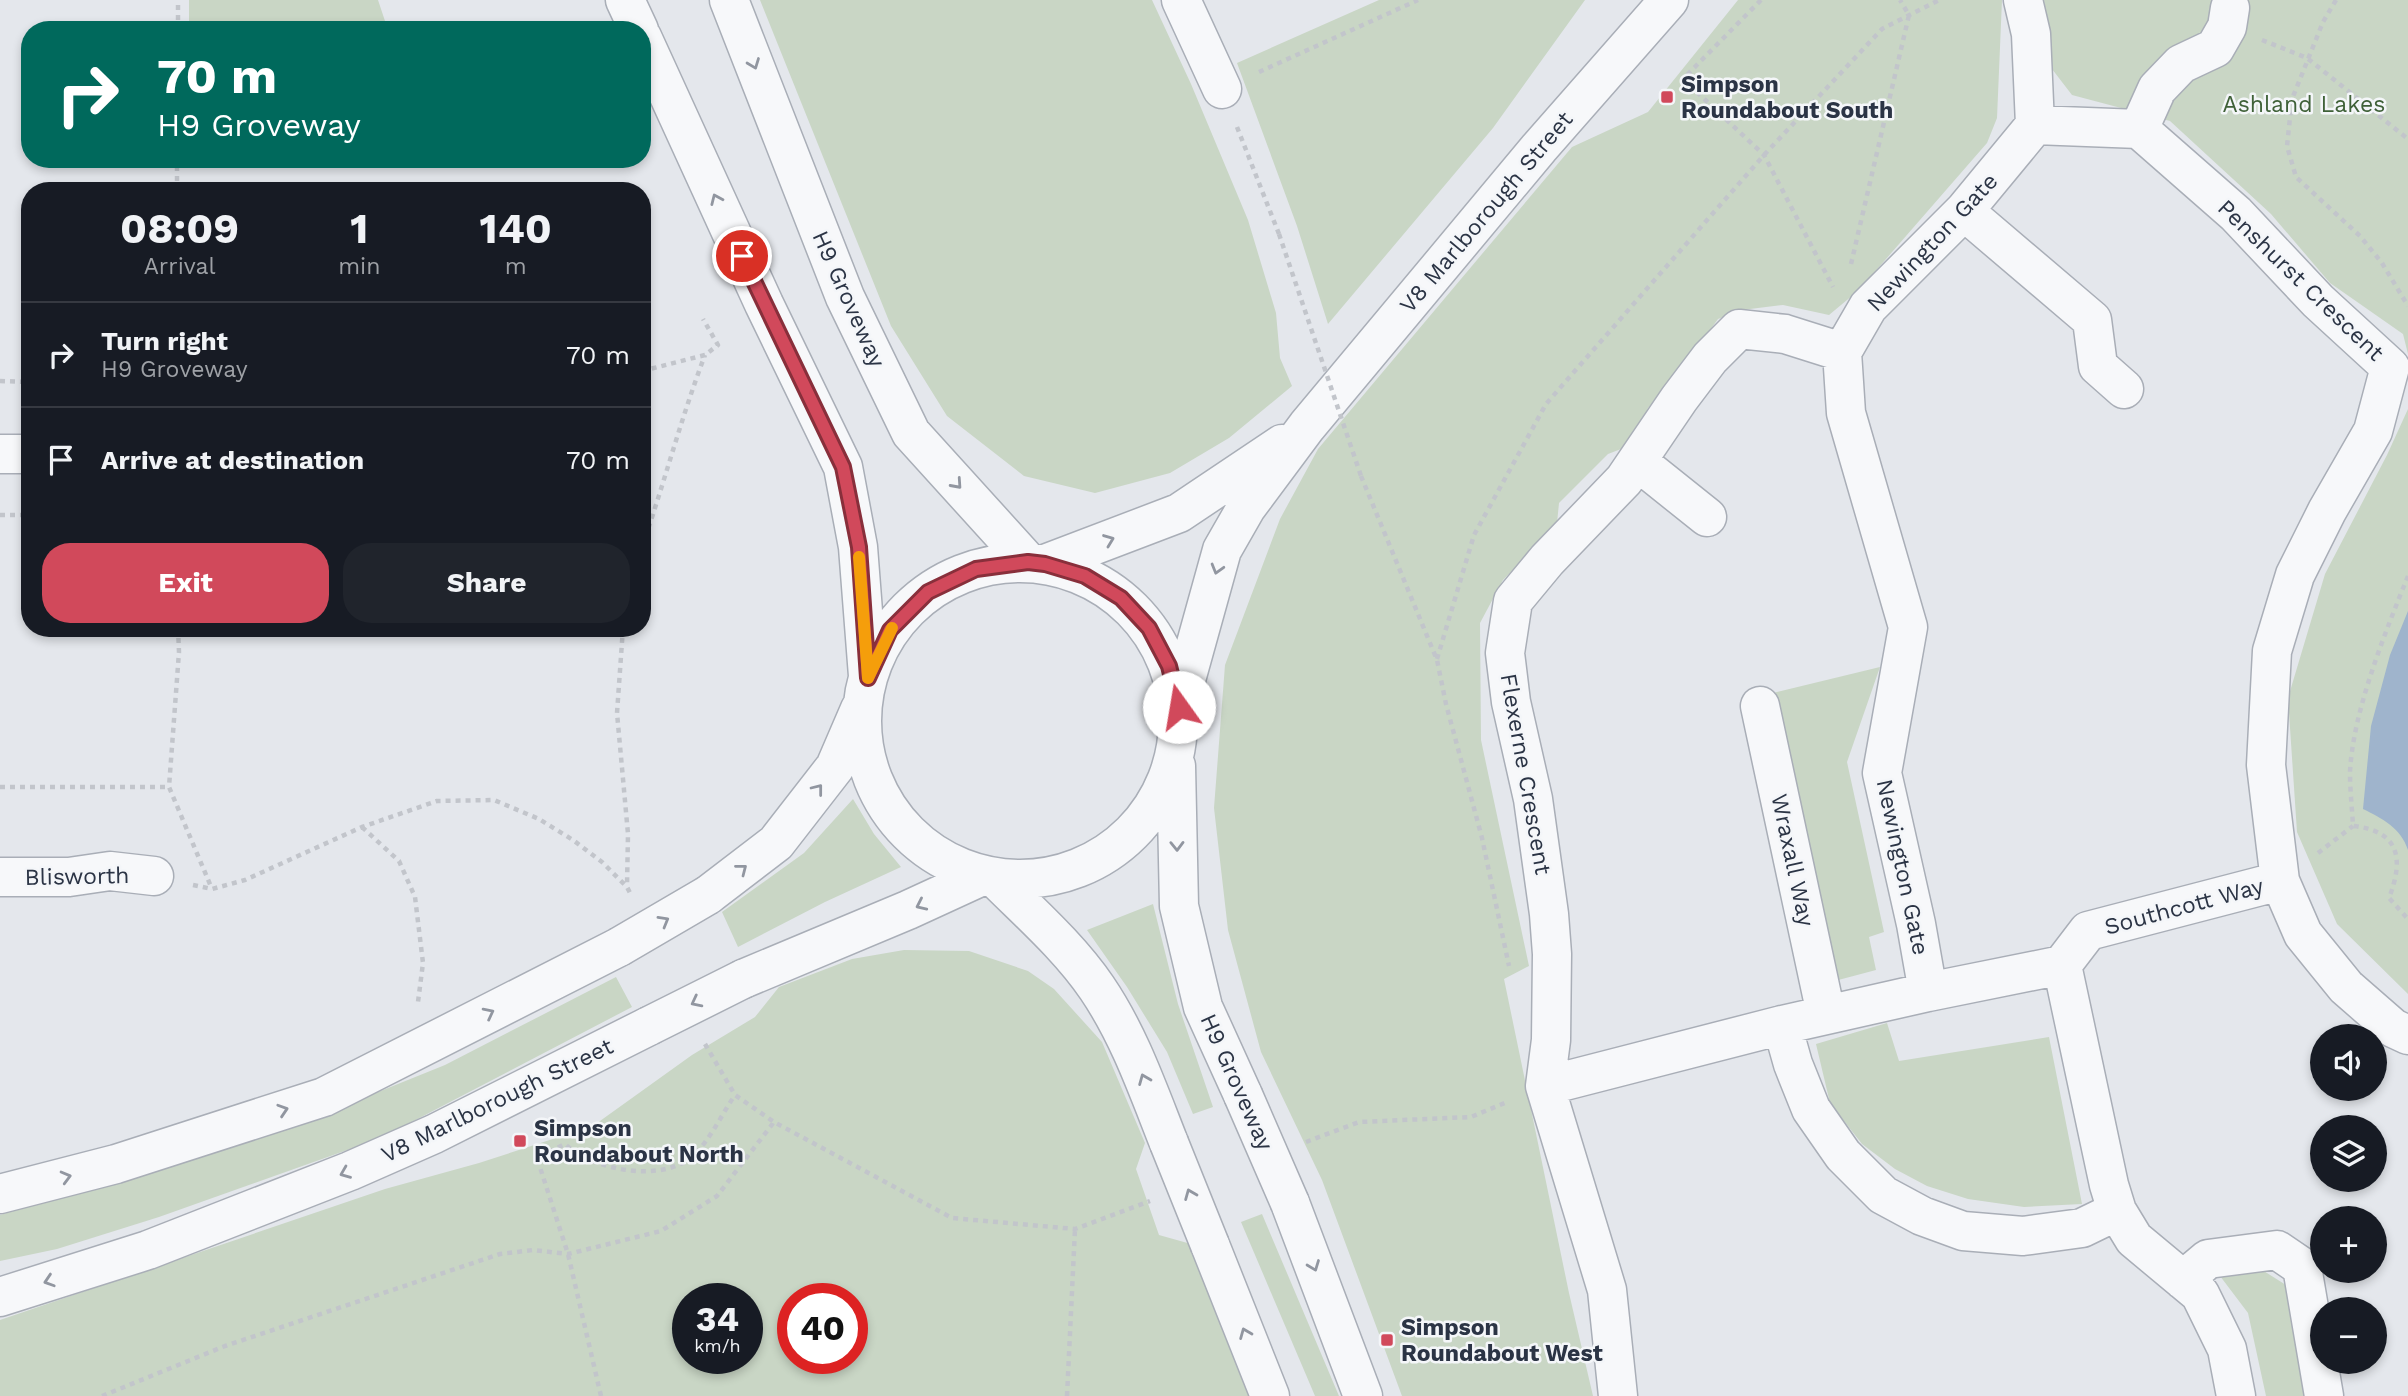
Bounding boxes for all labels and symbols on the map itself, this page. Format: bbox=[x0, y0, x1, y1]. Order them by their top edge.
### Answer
one-way arrow bbox=[745, 57, 759, 69]
place label: Simpson Roundabout South bbox=[1681, 71, 1893, 124]
marker: Simpson Roundabout South bbox=[1659, 89, 1675, 105]
park label: Ashland Lakes bbox=[2223, 91, 2385, 118]
street label: V8 Marlborough Street bbox=[1394, 106, 1579, 318]
street label: Newington Gate bbox=[1861, 168, 2003, 317]
one-way arrow bbox=[710, 194, 724, 206]
street label: Penshurst Crescent bbox=[2212, 194, 2390, 367]
pin bbox=[712, 226, 772, 286]
street label: H9 Groveway bbox=[806, 227, 891, 372]
one-way arrow bbox=[949, 476, 961, 489]
one-way arrow bbox=[1102, 534, 1114, 548]
one-way arrow bbox=[1211, 563, 1225, 575]
position arrow bbox=[1142, 670, 1216, 744]
street label: Flexerne Crescent bbox=[1495, 671, 1557, 877]
street label: Newington Gate bbox=[1871, 777, 1934, 958]
one-way arrow bbox=[809, 784, 822, 796]
street label: Wraxall Way bbox=[1765, 791, 1820, 929]
one-way arrow bbox=[1170, 841, 1185, 852]
street label: Blisworth bbox=[24, 862, 130, 891]
one-way arrow bbox=[734, 864, 747, 877]
street label: Southcott Way bbox=[2102, 872, 2267, 941]
one-way arrow bbox=[916, 896, 928, 910]
one-way arrow bbox=[656, 916, 669, 929]
one-way arrow bbox=[691, 994, 703, 1008]
one-way arrow bbox=[482, 1008, 494, 1022]
street label: H9 Groveway bbox=[1194, 1010, 1279, 1155]
street label: V8 Marlborough Street bbox=[377, 1032, 618, 1168]
one-way arrow bbox=[1138, 1074, 1152, 1086]
one-way arrow bbox=[277, 1104, 289, 1118]
place label: Simpson Roundabout North bbox=[534, 1115, 744, 1168]
marker: Simpson Roundabout North bbox=[512, 1133, 528, 1149]
one-way arrow bbox=[340, 1164, 352, 1178]
one-way arrow bbox=[60, 1171, 72, 1185]
one-way arrow bbox=[1184, 1189, 1198, 1201]
one-way arrow bbox=[1306, 1260, 1320, 1272]
one-way arrow bbox=[43, 1273, 55, 1288]
speed limit sign: 40 bbox=[777, 1283, 868, 1374]
place label: Simpson Roundabout West bbox=[1401, 1314, 1603, 1367]
one-way arrow bbox=[1239, 1327, 1253, 1339]
marker: Simpson Roundabout West bbox=[1379, 1332, 1395, 1348]

